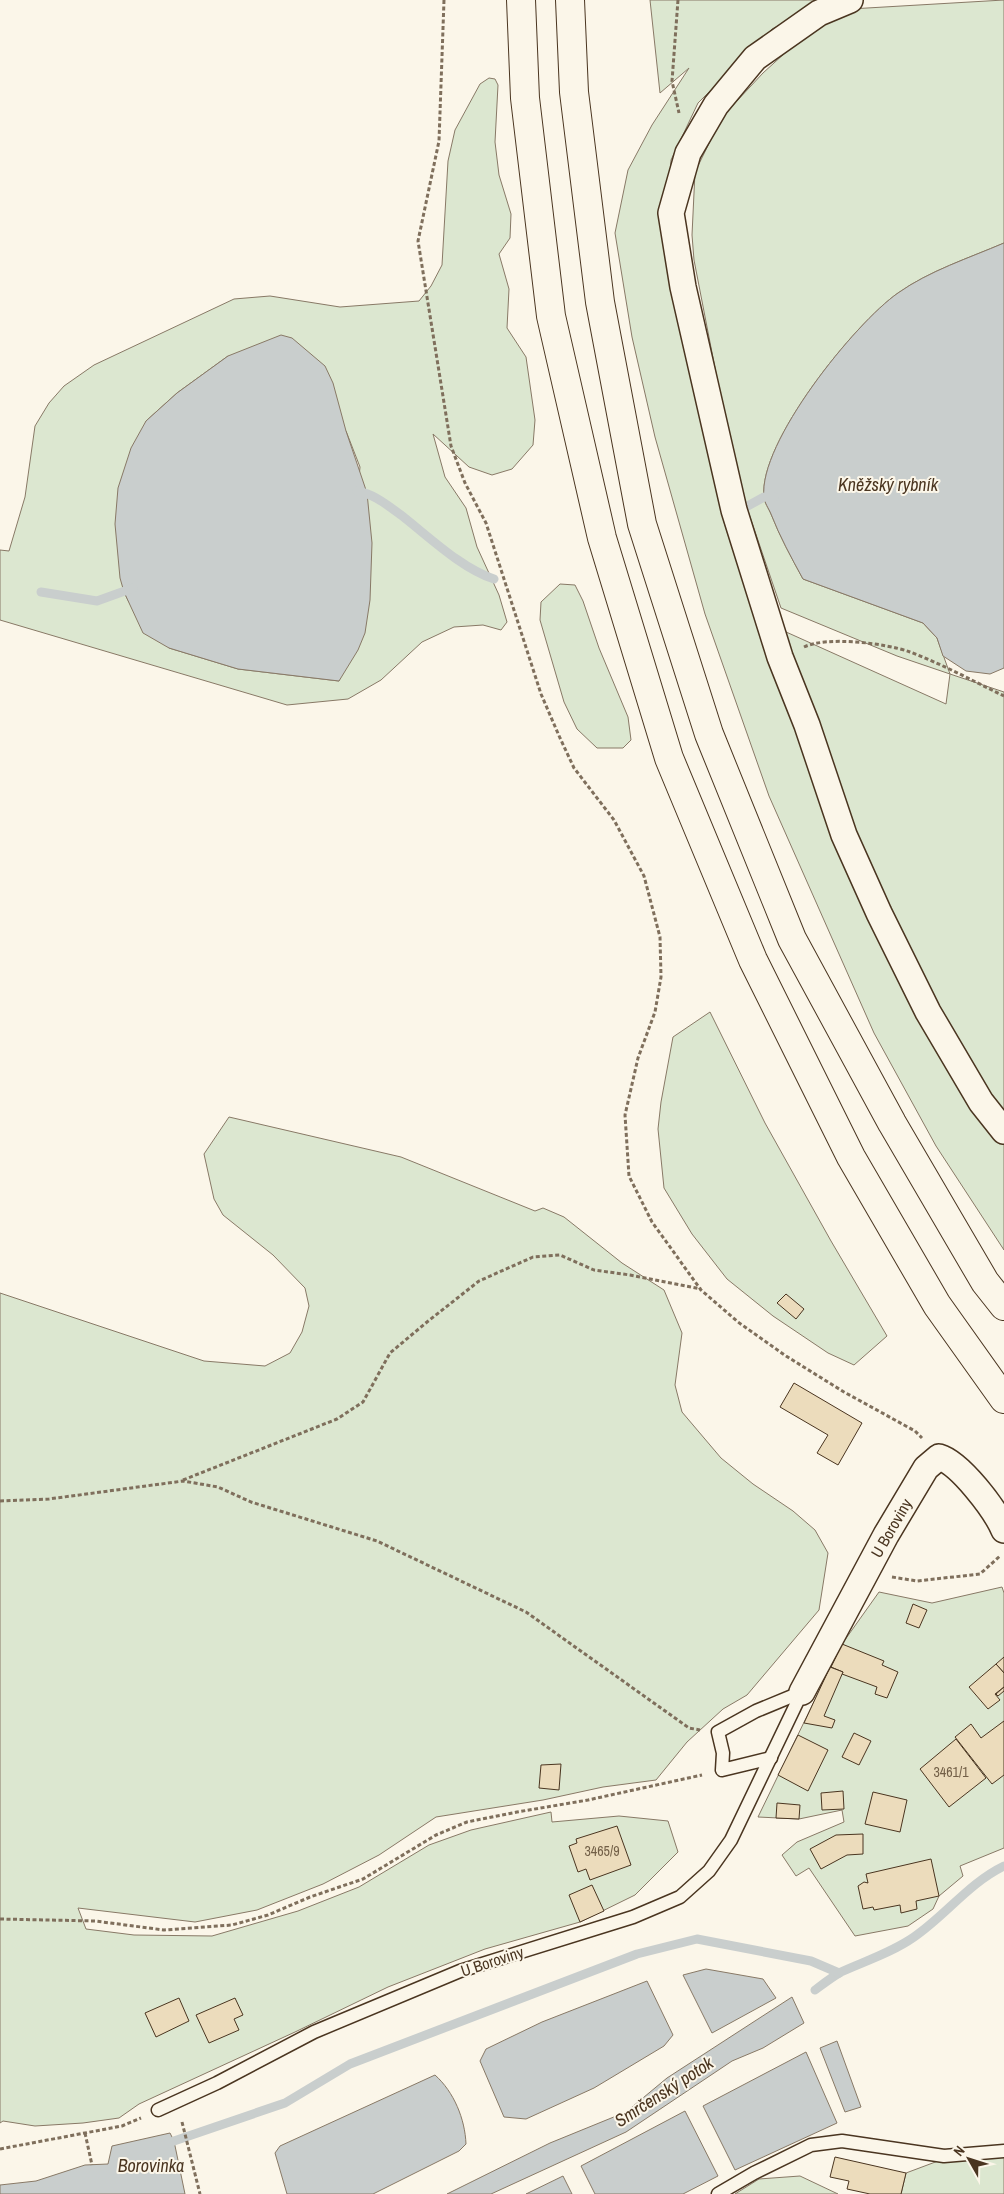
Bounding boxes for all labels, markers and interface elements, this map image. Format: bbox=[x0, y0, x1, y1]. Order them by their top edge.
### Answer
water label: Kněžský rybník bbox=[838, 472, 939, 497]
street label: U Boroviny bbox=[865, 1494, 917, 1562]
house number: 3461/1 bbox=[933, 1763, 969, 1781]
house number: 3465/9 bbox=[584, 1842, 620, 1860]
street label: U Boroviny bbox=[458, 1940, 527, 1981]
water label: Smrčenský potok bbox=[609, 2050, 719, 2133]
north arrow bbox=[944, 2134, 994, 2184]
text: N bbox=[949, 2142, 969, 2160]
water label: Borovinka bbox=[118, 2153, 184, 2178]

